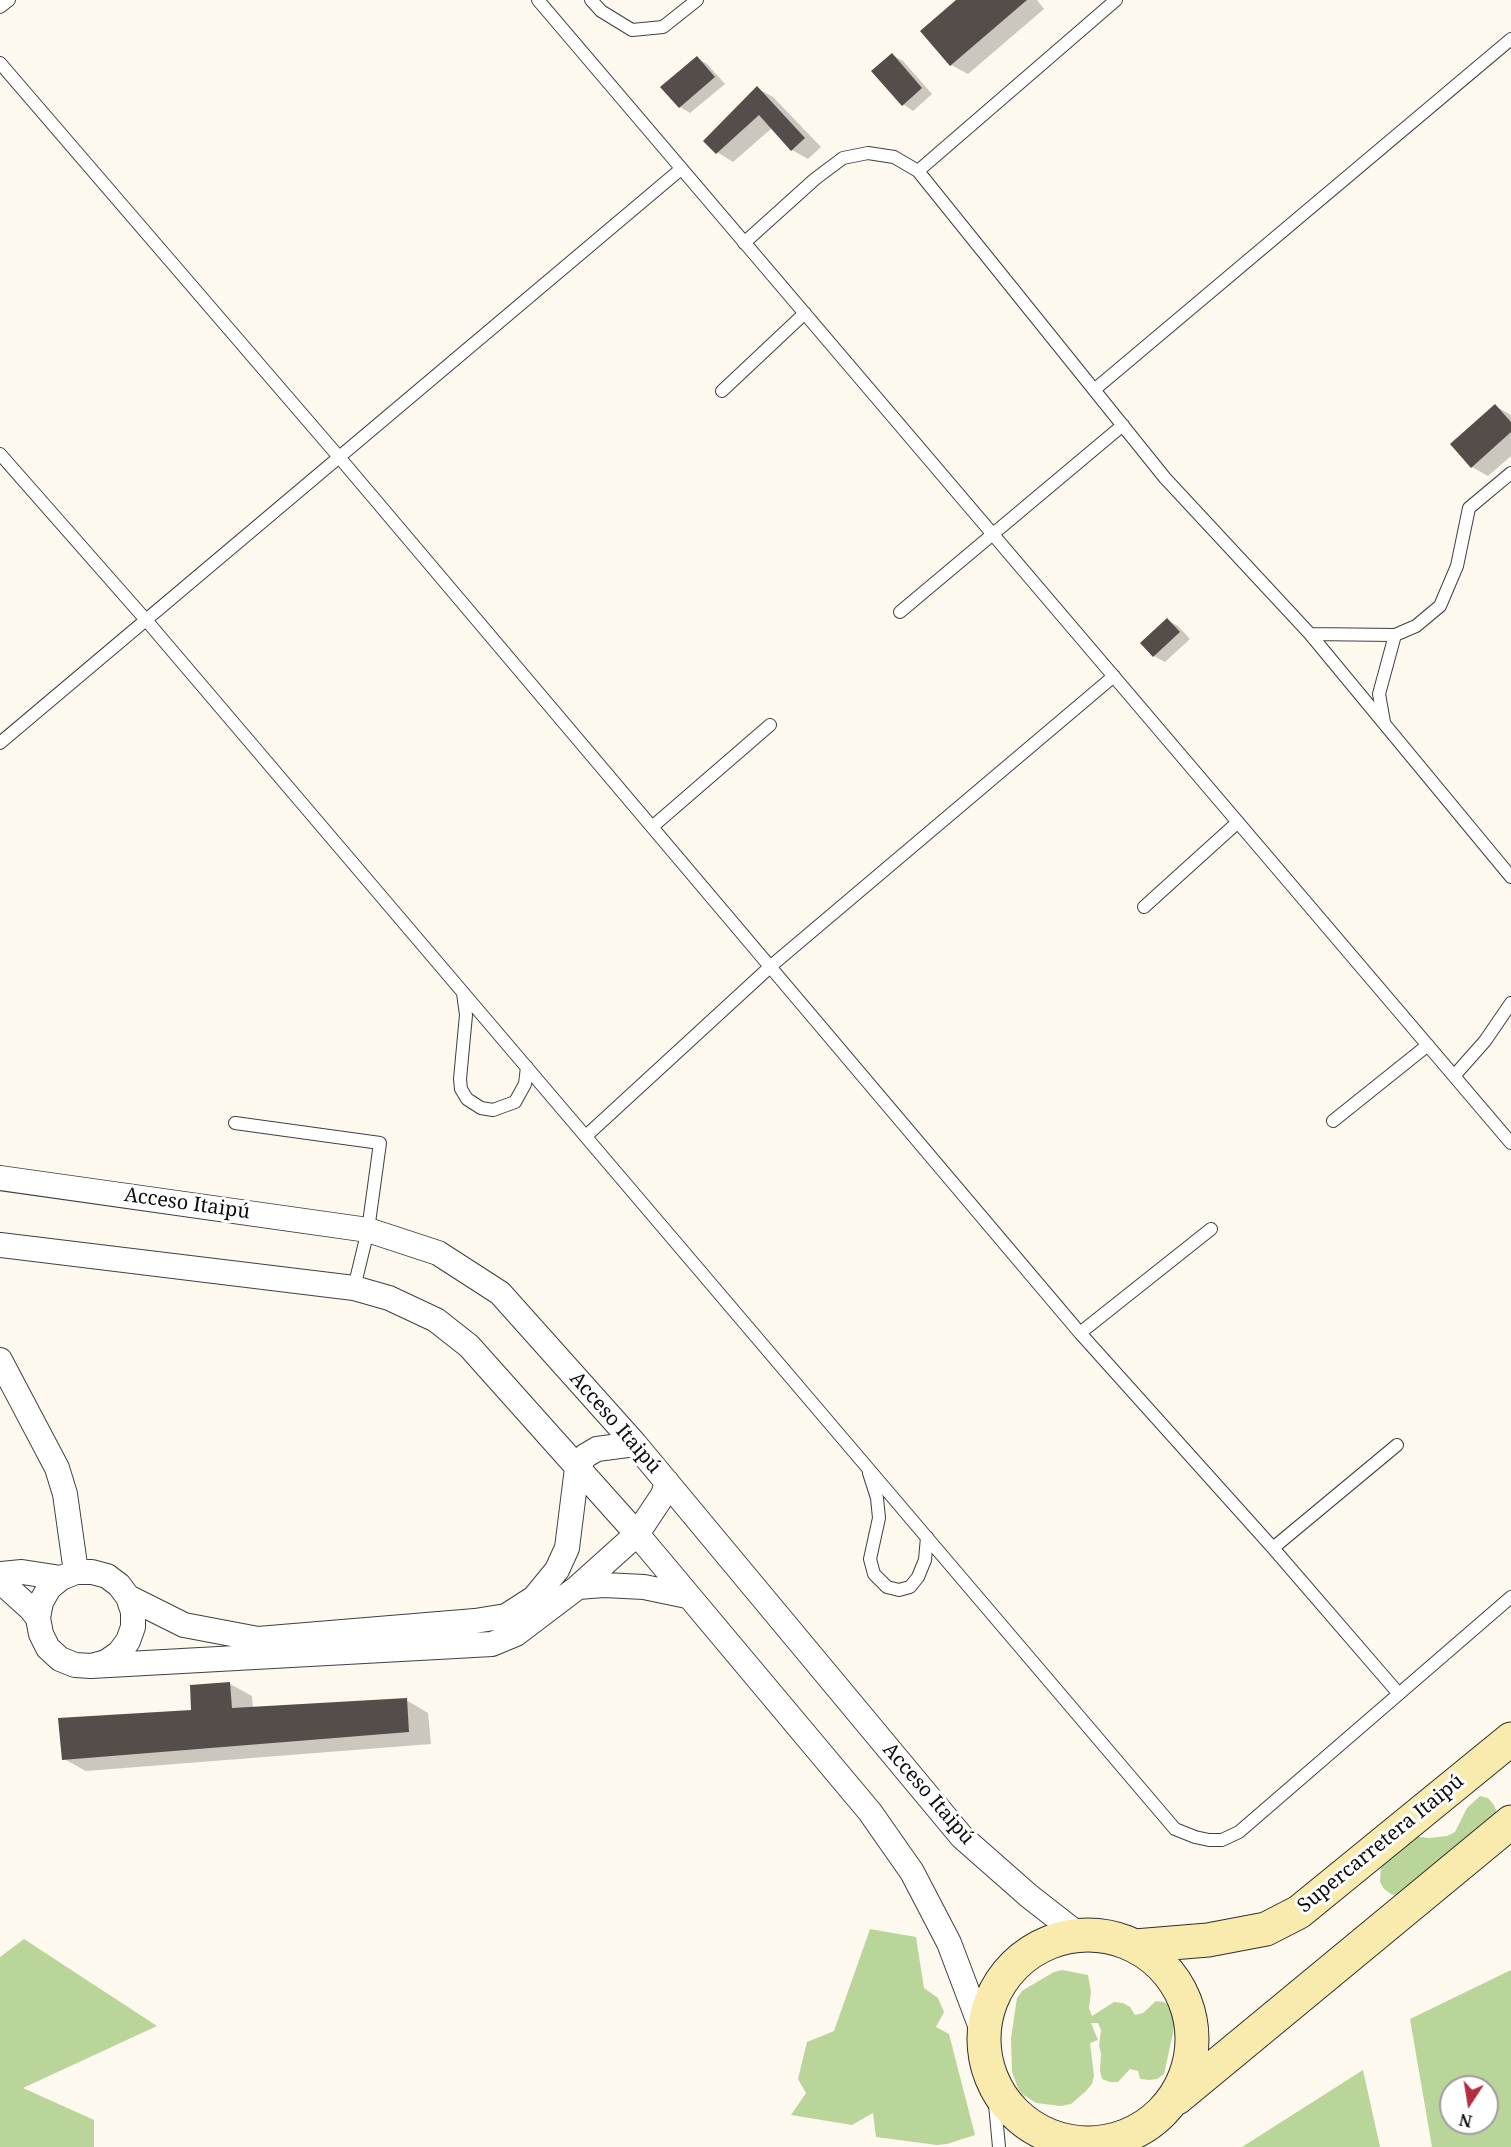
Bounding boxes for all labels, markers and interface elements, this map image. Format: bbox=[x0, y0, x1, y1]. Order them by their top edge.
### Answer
street label: Acceso Itaipú bbox=[123, 1183, 251, 1225]
street label: Acceso Itaipú bbox=[564, 1367, 666, 1479]
street label: Acceso Itaipú bbox=[877, 1738, 979, 1850]
street label: Supercarretera Itaipú bbox=[1293, 1770, 1469, 1918]
north arrow bbox=[1439, 2075, 1499, 2135]
text: N bbox=[1457, 2109, 1474, 2133]

